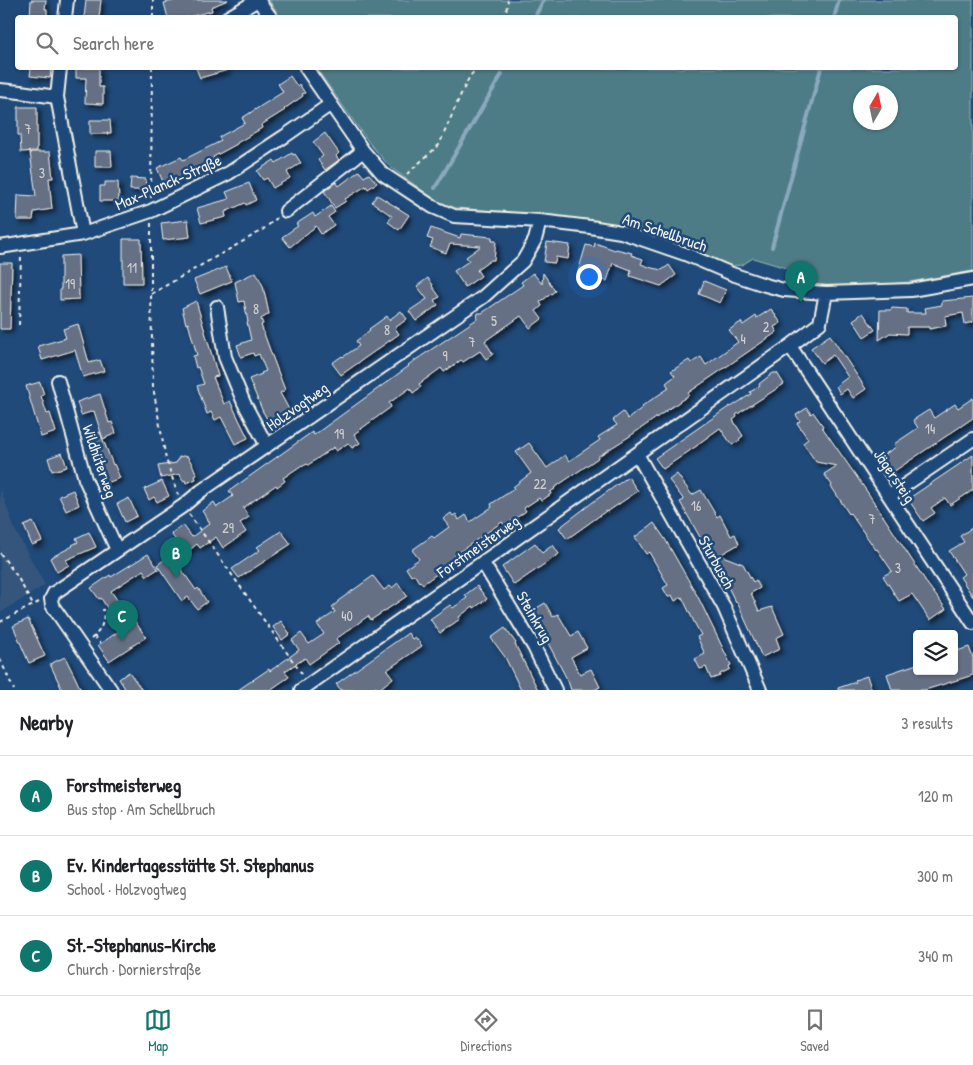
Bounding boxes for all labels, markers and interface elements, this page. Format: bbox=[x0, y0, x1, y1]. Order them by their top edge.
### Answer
search box bbox=[15, 15, 958, 70]
icon: search bbox=[33, 29, 61, 57]
text: Search here bbox=[73, 30, 154, 56]
north arrow bbox=[853, 85, 898, 130]
house number: 7 bbox=[25, 119, 32, 138]
street label: Max-Planck-Straße bbox=[111, 148, 225, 215]
house number: 3 bbox=[39, 163, 45, 182]
street label: Am Schellbruch bbox=[620, 207, 710, 257]
house number: 11 bbox=[127, 258, 137, 277]
pin: A bbox=[785, 261, 817, 302]
your location bbox=[576, 264, 602, 290]
house number: 19 bbox=[65, 274, 75, 293]
house number: 8 bbox=[253, 299, 259, 318]
house number: 5 bbox=[491, 311, 497, 330]
house number: 2 bbox=[763, 317, 770, 336]
house number: 8 bbox=[384, 320, 390, 339]
house number: 4 bbox=[740, 329, 746, 348]
house number: 7 bbox=[469, 332, 476, 351]
house number: 9 bbox=[442, 346, 448, 365]
street label: Holzvogtweg bbox=[261, 377, 333, 435]
house number: 14 bbox=[925, 419, 935, 438]
street label: Wildhüterweg bbox=[77, 421, 123, 501]
house number: 19 bbox=[334, 424, 344, 443]
street label: Jägersteig bbox=[869, 445, 921, 507]
house number: 22 bbox=[533, 474, 547, 493]
house number: 16 bbox=[691, 496, 702, 515]
street label: Forstmeisterweg bbox=[431, 509, 524, 583]
house number: 7 bbox=[869, 509, 876, 528]
house number: 29 bbox=[222, 518, 234, 537]
street label: Sturbusch bbox=[693, 532, 741, 593]
pin: B bbox=[160, 537, 192, 578]
house number: 3 bbox=[895, 558, 901, 577]
street label: Steinkrug bbox=[511, 587, 559, 647]
pin: C bbox=[106, 600, 138, 641]
house number: 40 bbox=[341, 606, 353, 625]
map controls bbox=[913, 630, 958, 675]
button: layers bbox=[913, 630, 958, 675]
text: Nearby bbox=[20, 708, 73, 737]
text: 3 results bbox=[901, 712, 953, 734]
text: Forstmeisterweg bbox=[67, 772, 181, 798]
text: A bbox=[32, 785, 40, 807]
text: 120 m bbox=[918, 785, 953, 807]
text: Bus stop · Am Schellbruch bbox=[67, 798, 215, 820]
text: Ev. Kindertagesstätte St. Stephanus bbox=[67, 852, 314, 878]
text: B bbox=[32, 865, 40, 887]
text: 300 m bbox=[917, 865, 953, 887]
text: School · Holzvogtweg bbox=[67, 878, 186, 900]
text: St.-Stephanus-Kirche bbox=[67, 932, 216, 958]
text: C bbox=[32, 945, 40, 967]
text: 340 m bbox=[918, 945, 953, 967]
text: Church · Dornierstraße bbox=[67, 958, 201, 980]
tab: Map bbox=[144, 1006, 172, 1055]
tab: Directions bbox=[460, 1006, 512, 1055]
tab: Saved bbox=[800, 1006, 829, 1055]

